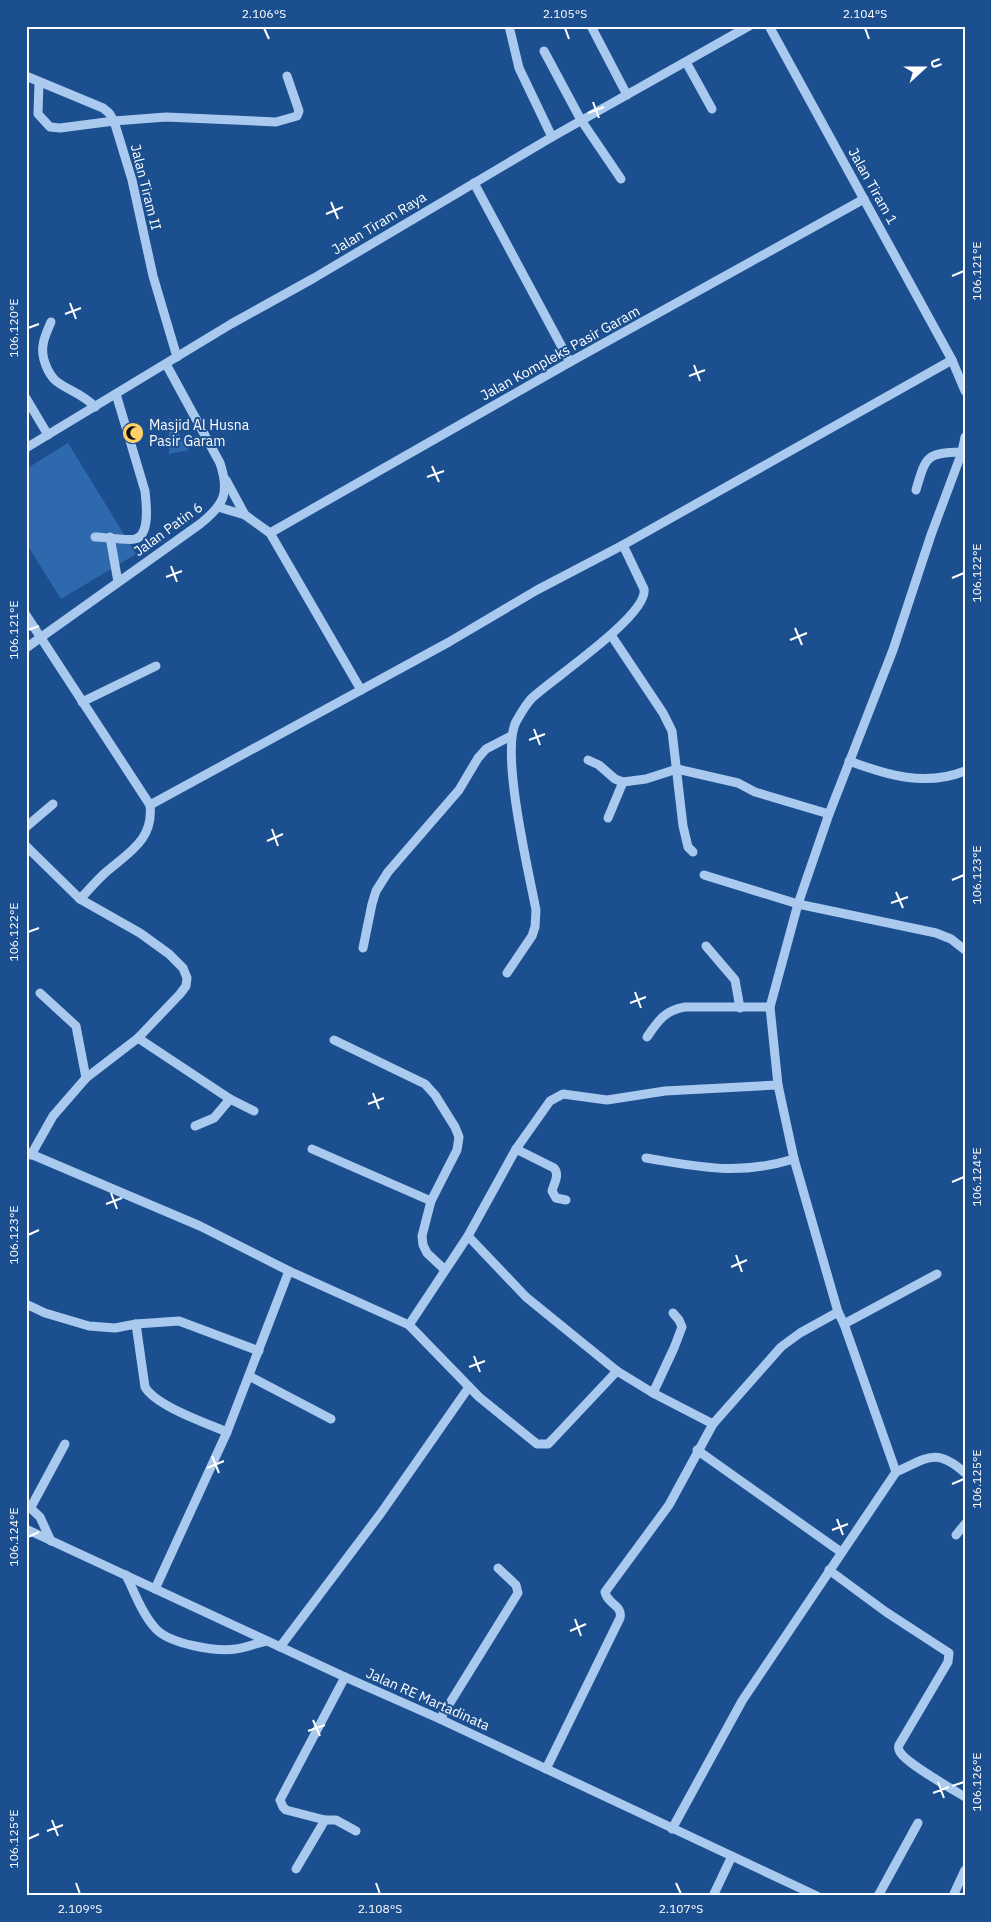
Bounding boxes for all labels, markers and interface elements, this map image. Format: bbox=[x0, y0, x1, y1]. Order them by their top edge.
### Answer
text: 2.106°S bbox=[242, 6, 286, 21]
text: 2.105°S bbox=[543, 6, 587, 21]
text: 2.104°S bbox=[843, 6, 887, 21]
north arrow bbox=[898, 42, 948, 92]
text: U bbox=[926, 56, 946, 71]
street label: Jalan Tiram II bbox=[127, 142, 165, 232]
street label: Jalan Tiram 1 bbox=[844, 144, 902, 228]
street label: Jalan Tiram Raya bbox=[328, 187, 430, 258]
text: 106.121°E bbox=[969, 241, 984, 301]
text: 106.120°E bbox=[6, 298, 21, 358]
street label: Jalan Kompleks Pasir Garam bbox=[477, 302, 643, 404]
place label: Masjid Al Husna Pasir Garam bbox=[149, 416, 250, 450]
mosque icon: Masjid Al Husna Pasir Garam bbox=[121, 421, 145, 445]
street label: Jalan Patin 6 bbox=[130, 498, 206, 560]
text: 106.122°E bbox=[969, 543, 984, 603]
text: 106.121°E bbox=[6, 600, 21, 660]
text: 106.123°E bbox=[969, 845, 984, 905]
text: 106.122°E bbox=[6, 902, 21, 962]
text: 106.124°E bbox=[969, 1147, 984, 1207]
text: 106.123°E bbox=[6, 1205, 21, 1265]
text: 106.125°E bbox=[969, 1449, 984, 1509]
text: 106.124°E bbox=[6, 1507, 21, 1567]
street label: Jalan RE Martadinata bbox=[363, 1664, 493, 1735]
text: 106.126°E bbox=[969, 1752, 984, 1812]
text: 106.125°E bbox=[6, 1809, 21, 1869]
text: 2.109°S bbox=[58, 1901, 102, 1916]
text: 2.108°S bbox=[358, 1901, 402, 1916]
text: 2.107°S bbox=[659, 1901, 703, 1916]

